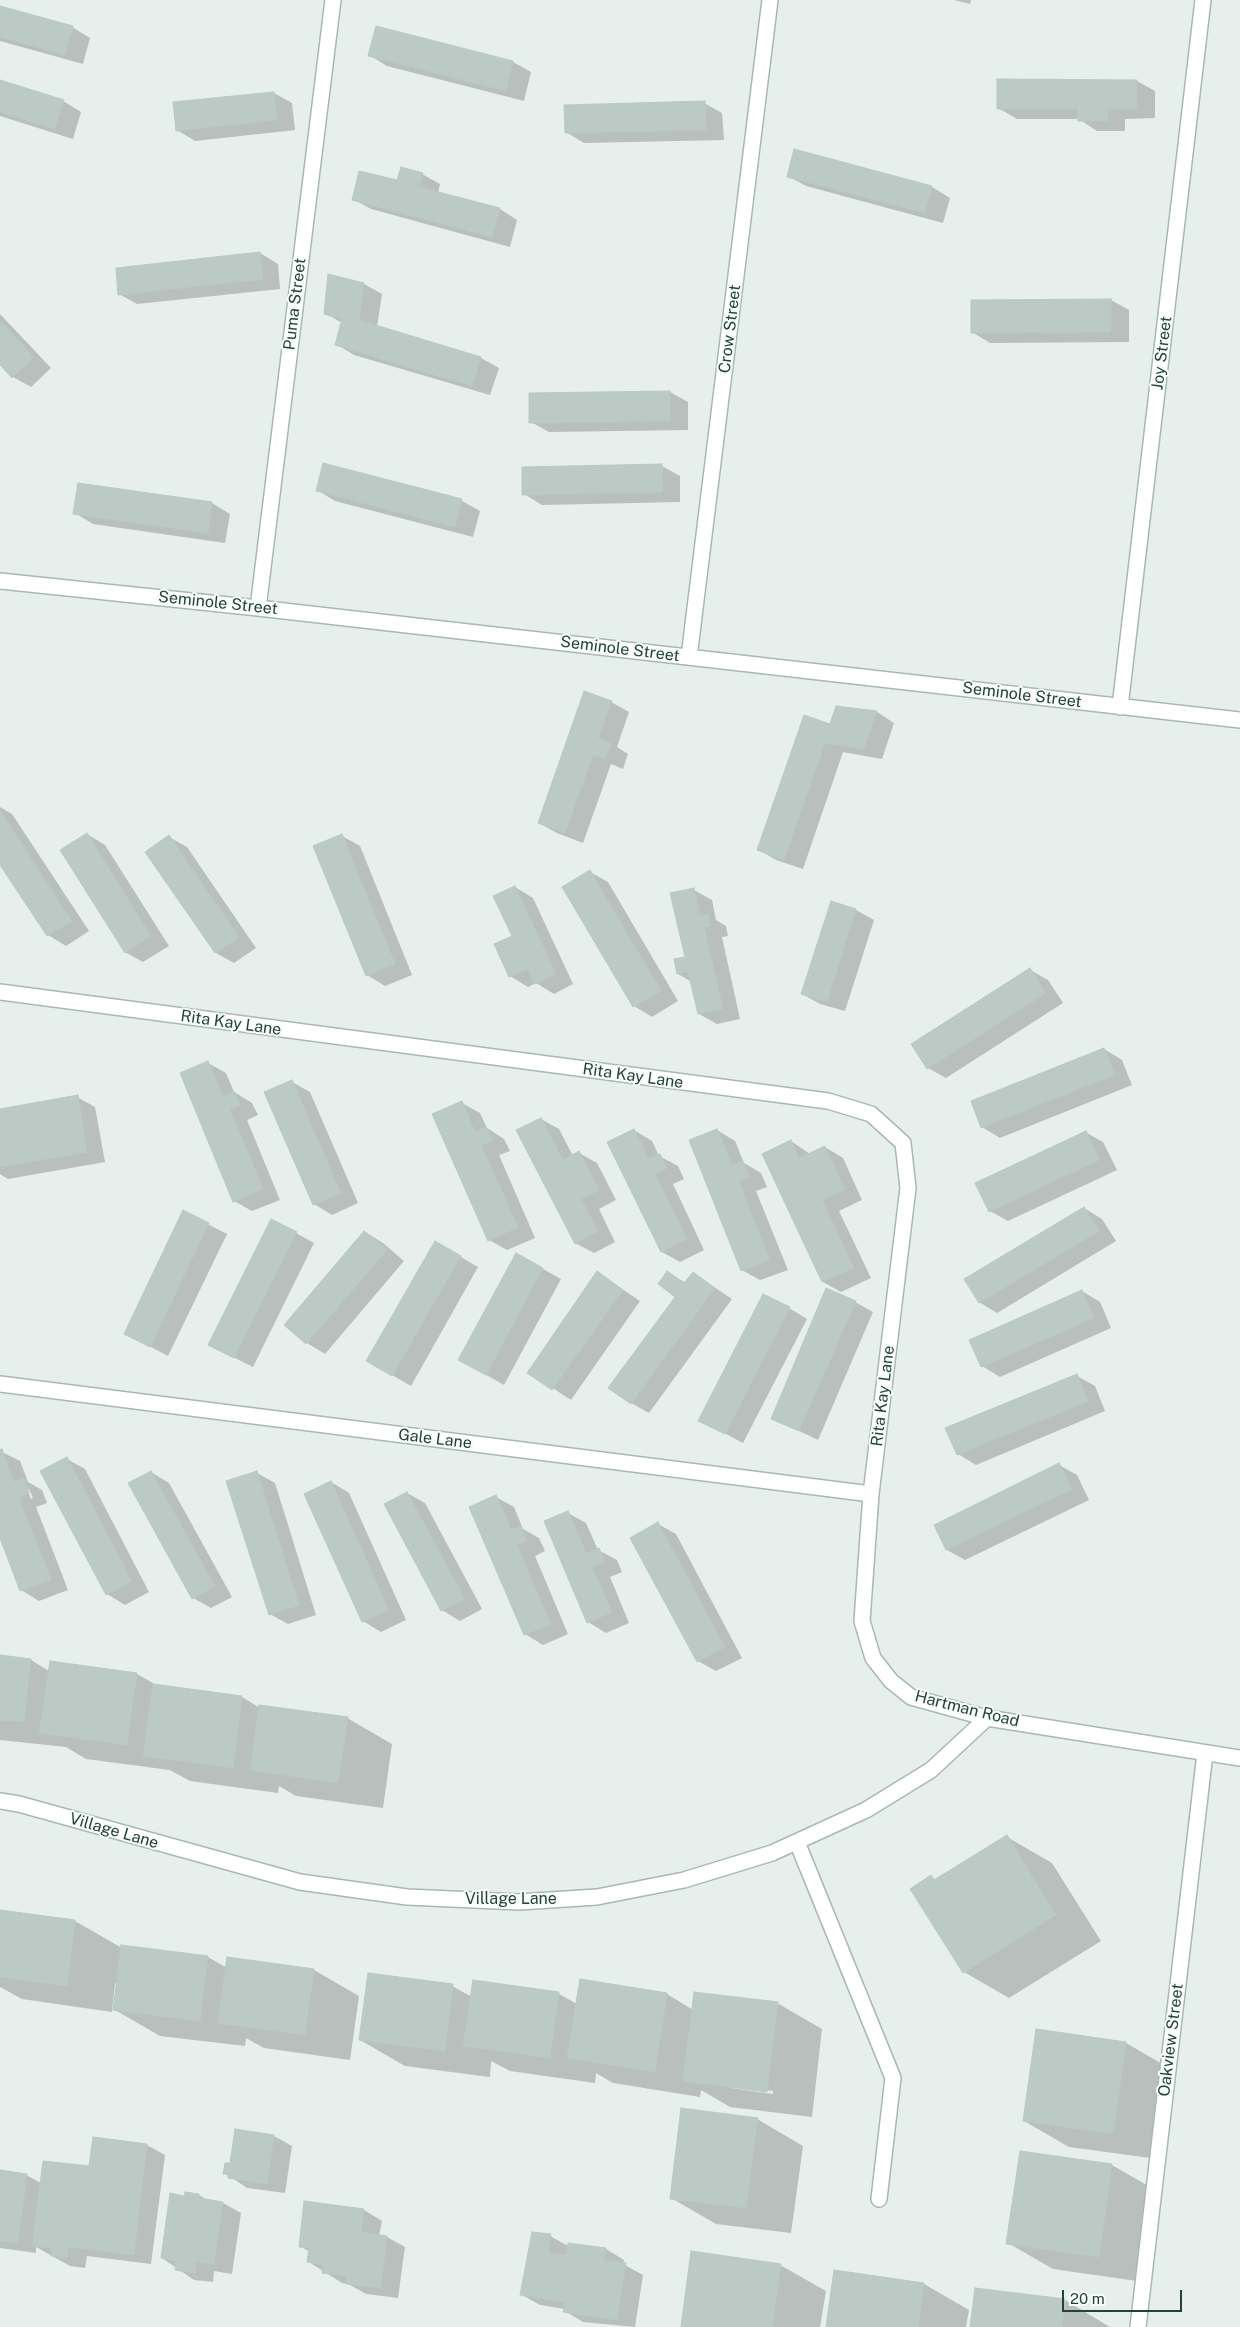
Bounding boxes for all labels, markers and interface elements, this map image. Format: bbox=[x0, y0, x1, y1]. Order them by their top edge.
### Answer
street label: Puma Street bbox=[280, 257, 310, 351]
street label: Crow Street bbox=[715, 284, 745, 374]
street label: Joy Street bbox=[1148, 315, 1176, 391]
street label: Seminole Street bbox=[157, 587, 279, 619]
street label: Seminole Street bbox=[559, 632, 681, 666]
street label: Seminole Street bbox=[961, 678, 1083, 712]
street label: Rita Kay Lane bbox=[179, 1006, 283, 1040]
street label: Rita Kay Lane bbox=[581, 1059, 685, 1093]
street label: Rita Kay Lane bbox=[867, 1344, 899, 1448]
street label: Gale Lane bbox=[397, 1425, 473, 1453]
street label: Hartman Road bbox=[913, 1687, 1021, 1731]
street label: Village Lane bbox=[67, 1809, 161, 1853]
street label: Village Lane bbox=[465, 1889, 557, 1909]
street label: Oakview Street bbox=[1155, 1982, 1187, 2098]
scale bar bbox=[1065, 2280, 1185, 2312]
text: 20 m bbox=[1070, 2290, 1105, 2307]

